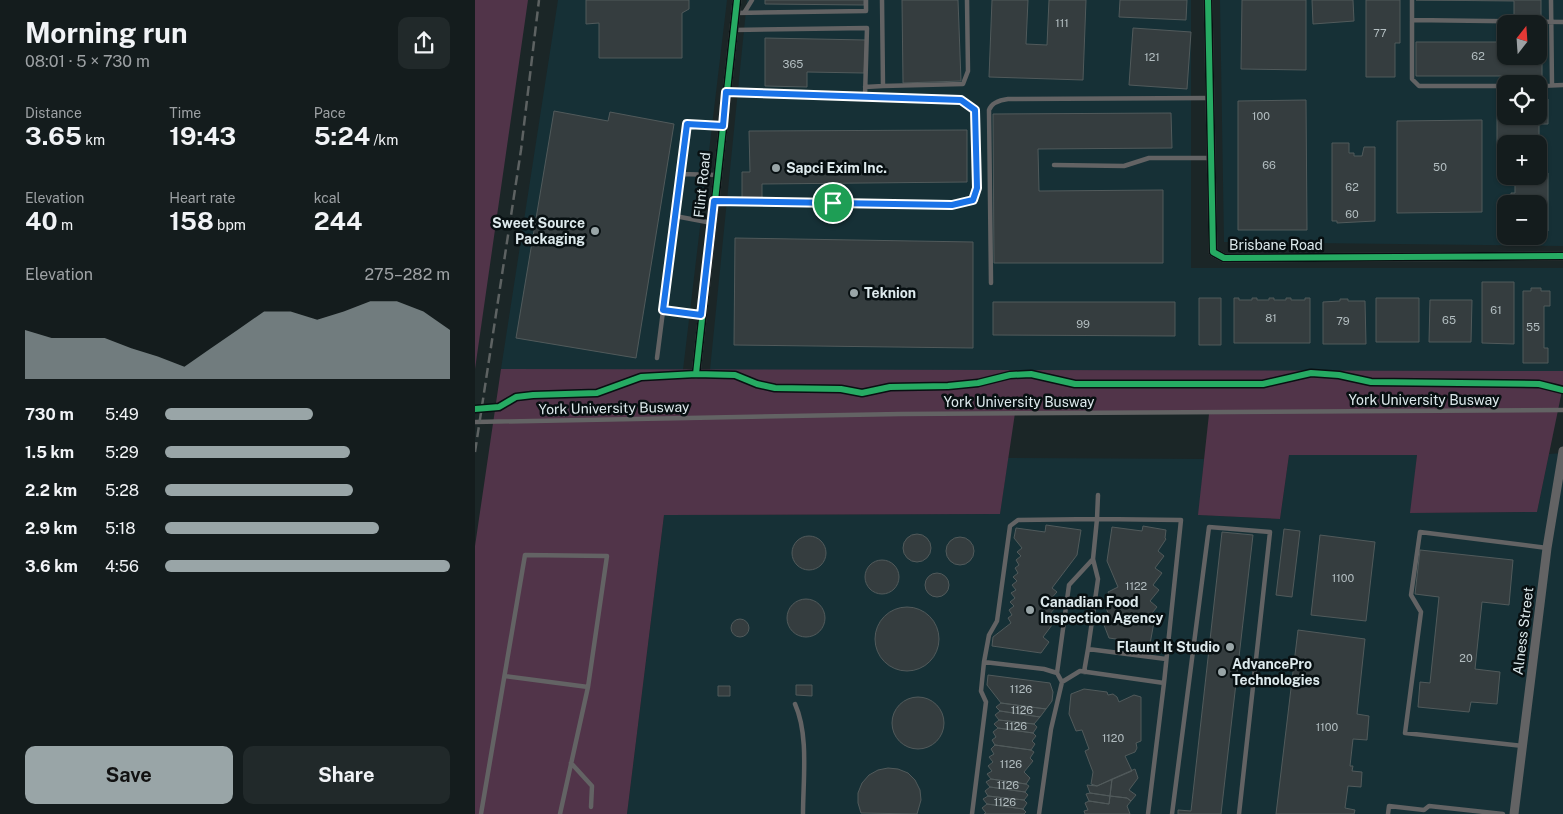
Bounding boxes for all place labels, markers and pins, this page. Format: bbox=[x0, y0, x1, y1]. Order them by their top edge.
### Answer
place label: Sapci Exim Inc. bbox=[786, 160, 887, 176]
marker: Sapci Exim Inc. bbox=[770, 162, 782, 174]
pin bbox=[812, 182, 854, 224]
place label: Sweet Source Packaging bbox=[492, 215, 585, 247]
marker: Sweet Source Packaging bbox=[589, 225, 601, 237]
place label: Teknion bbox=[864, 285, 916, 301]
marker: Teknion bbox=[848, 287, 860, 299]
place label: Canadian Food Inspection Agency bbox=[1040, 594, 1163, 626]
marker: Canadian Food Inspection Agency bbox=[1024, 604, 1036, 616]
place label: Flaunt It Studio bbox=[1116, 639, 1220, 655]
marker: Flaunt It Studio bbox=[1224, 641, 1236, 653]
place label: AdvancePro Technologies bbox=[1232, 656, 1320, 688]
marker: AdvancePro Technologies bbox=[1216, 666, 1228, 678]

